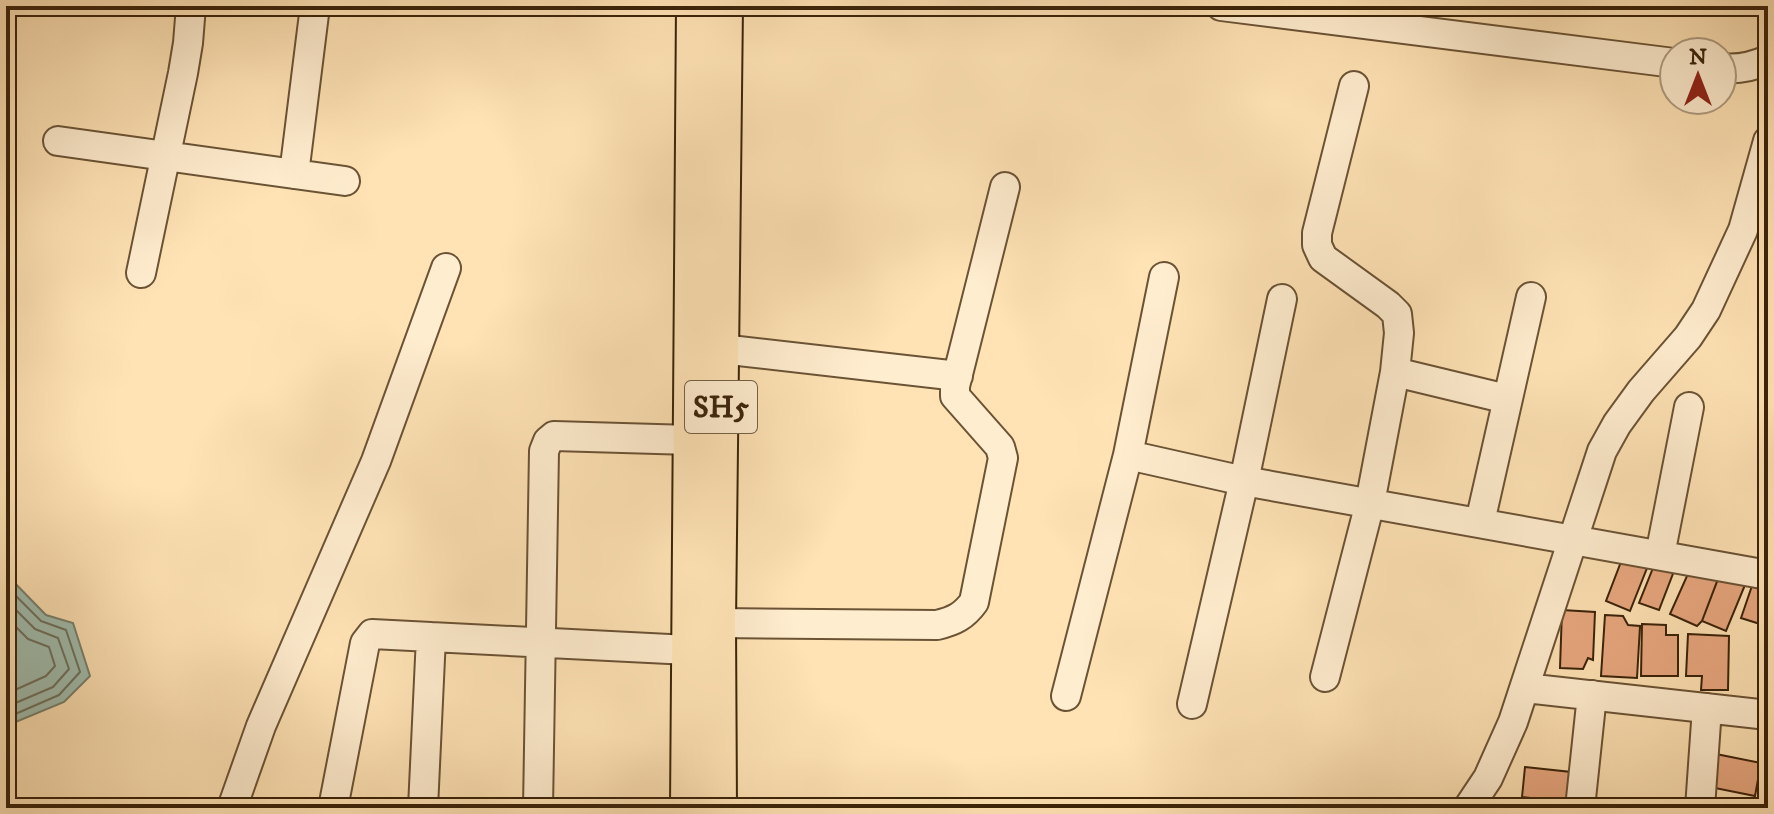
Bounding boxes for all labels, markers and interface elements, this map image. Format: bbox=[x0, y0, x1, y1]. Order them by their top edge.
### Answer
north arrow bbox=[1658, 36, 1738, 116]
text: N bbox=[1689, 44, 1707, 71]
road number: SH5 bbox=[685, 381, 757, 433]

